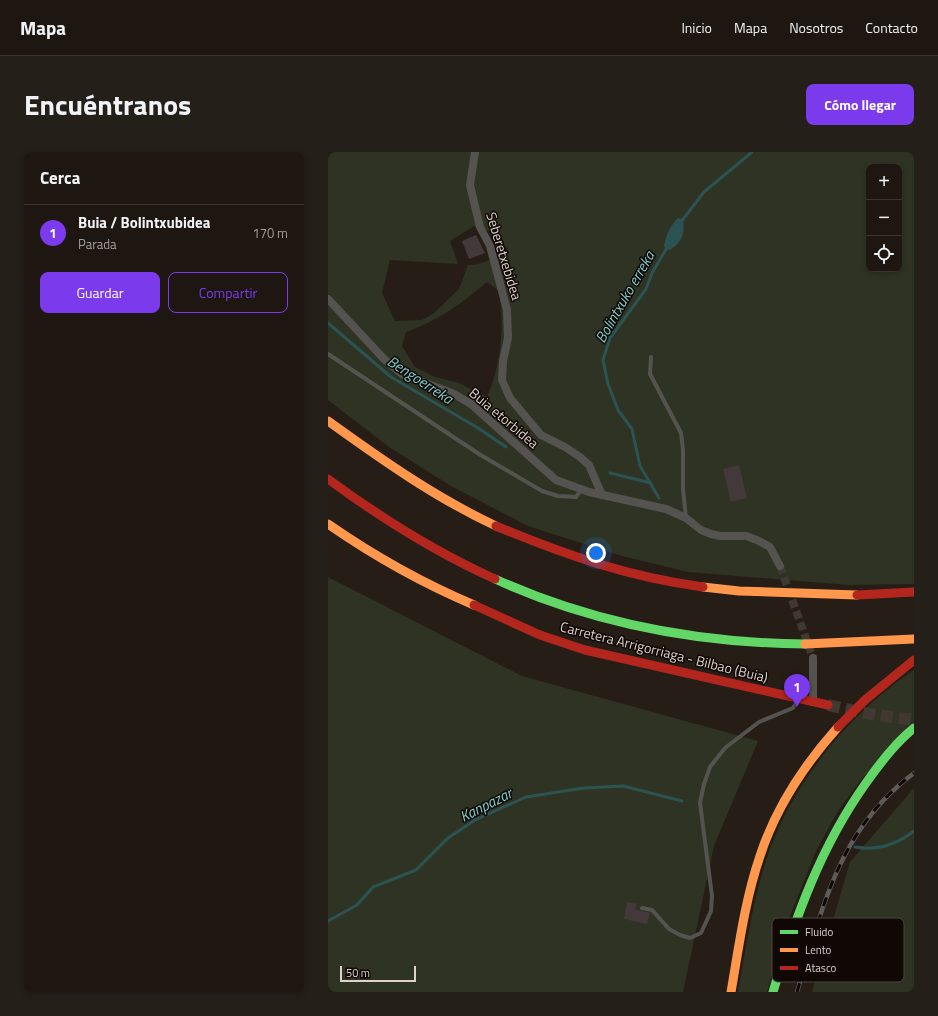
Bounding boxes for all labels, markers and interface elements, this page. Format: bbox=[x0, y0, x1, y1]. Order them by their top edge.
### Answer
text: Mapa bbox=[20, 13, 66, 42]
text: Inicio bbox=[681, 17, 712, 38]
text: Mapa bbox=[734, 17, 767, 38]
text: Nosotros bbox=[789, 17, 843, 38]
text: Contacto bbox=[865, 17, 918, 38]
text: Encuéntranos bbox=[24, 83, 191, 126]
button: Cómo llegar bbox=[806, 84, 914, 125]
map controls bbox=[866, 164, 902, 272]
button: + bbox=[866, 164, 902, 200]
text: Cerca bbox=[40, 165, 80, 191]
button: − bbox=[866, 200, 902, 236]
street label: Seberetxebidea bbox=[481, 209, 528, 302]
text: Buia / Bolintxubidea bbox=[78, 211, 210, 234]
text: 1 bbox=[49, 223, 57, 243]
text: 170 m bbox=[252, 223, 288, 243]
text: Parada bbox=[78, 234, 117, 254]
button: locate bbox=[866, 236, 902, 272]
water label: Bolintxuko erreka bbox=[589, 245, 661, 347]
button: Guardar bbox=[40, 272, 160, 313]
button: Compartir bbox=[168, 272, 288, 313]
water label: Bengoerreka bbox=[383, 350, 459, 410]
street label: Buia etorbidea bbox=[465, 382, 544, 453]
your location bbox=[586, 543, 606, 563]
street label: Carretera Arrigorriaga - Bilbao (Buia) bbox=[558, 616, 770, 688]
pin: 1 bbox=[784, 674, 810, 707]
water label: Kanpazar bbox=[456, 781, 518, 827]
legend bbox=[772, 918, 904, 982]
text: Fluido bbox=[805, 924, 833, 940]
text: Lento bbox=[805, 942, 832, 958]
text: Atasco bbox=[805, 960, 837, 976]
scale bar bbox=[340, 964, 416, 983]
text: 50 m bbox=[346, 965, 370, 981]

